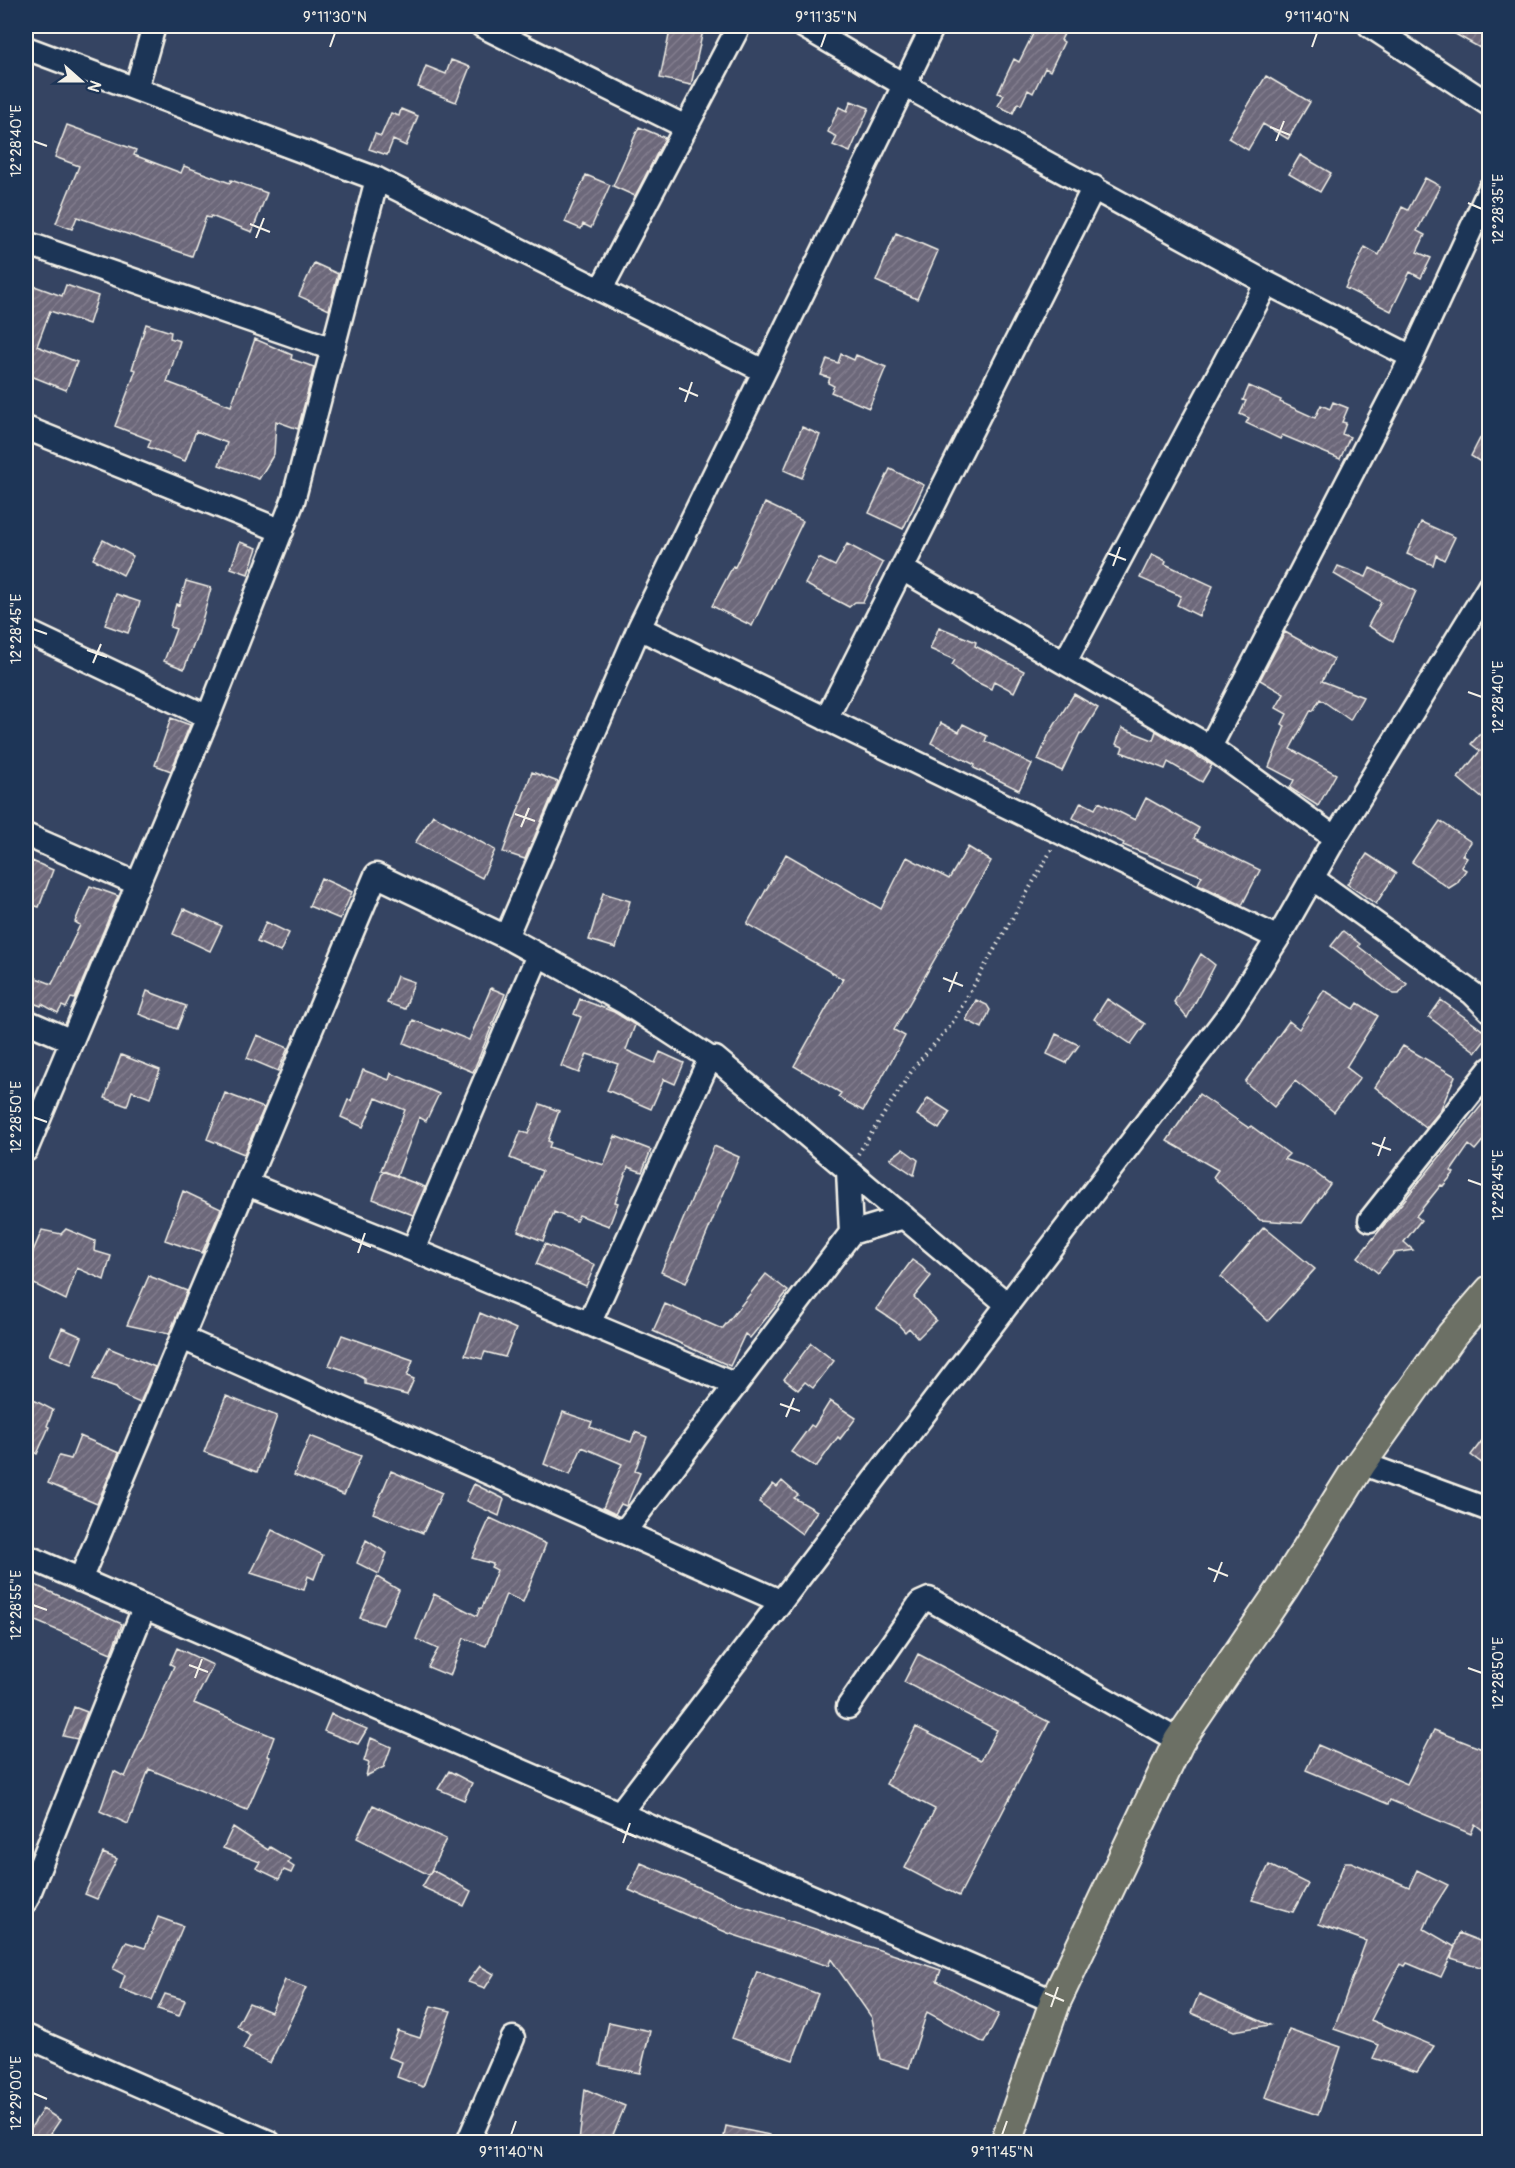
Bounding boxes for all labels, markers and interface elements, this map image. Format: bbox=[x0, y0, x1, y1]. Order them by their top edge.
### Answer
text: 9°11'30"N bbox=[303, 8, 367, 27]
text: 9°11'35"N bbox=[795, 8, 857, 27]
text: 9°11'40"N bbox=[1285, 8, 1349, 27]
north arrow bbox=[51, 51, 111, 111]
text: N bbox=[83, 77, 105, 95]
text: 12°28'40"E bbox=[7, 105, 26, 177]
text: 12°28'35"E bbox=[1489, 174, 1508, 244]
text: 12°28'45"E bbox=[7, 594, 26, 664]
text: 12°28'40"E bbox=[1489, 661, 1508, 733]
text: 12°28'50"E bbox=[7, 1081, 26, 1153]
text: 12°28'45"E bbox=[1489, 1150, 1508, 1220]
text: 12°28'55"E bbox=[7, 1570, 26, 1640]
text: 12°28'50"E bbox=[1489, 1637, 1508, 1709]
text: 12°29'00"E bbox=[7, 2056, 26, 2130]
text: 9°11'40"N bbox=[479, 2143, 543, 2162]
text: 9°11'45"N bbox=[971, 2143, 1033, 2162]

